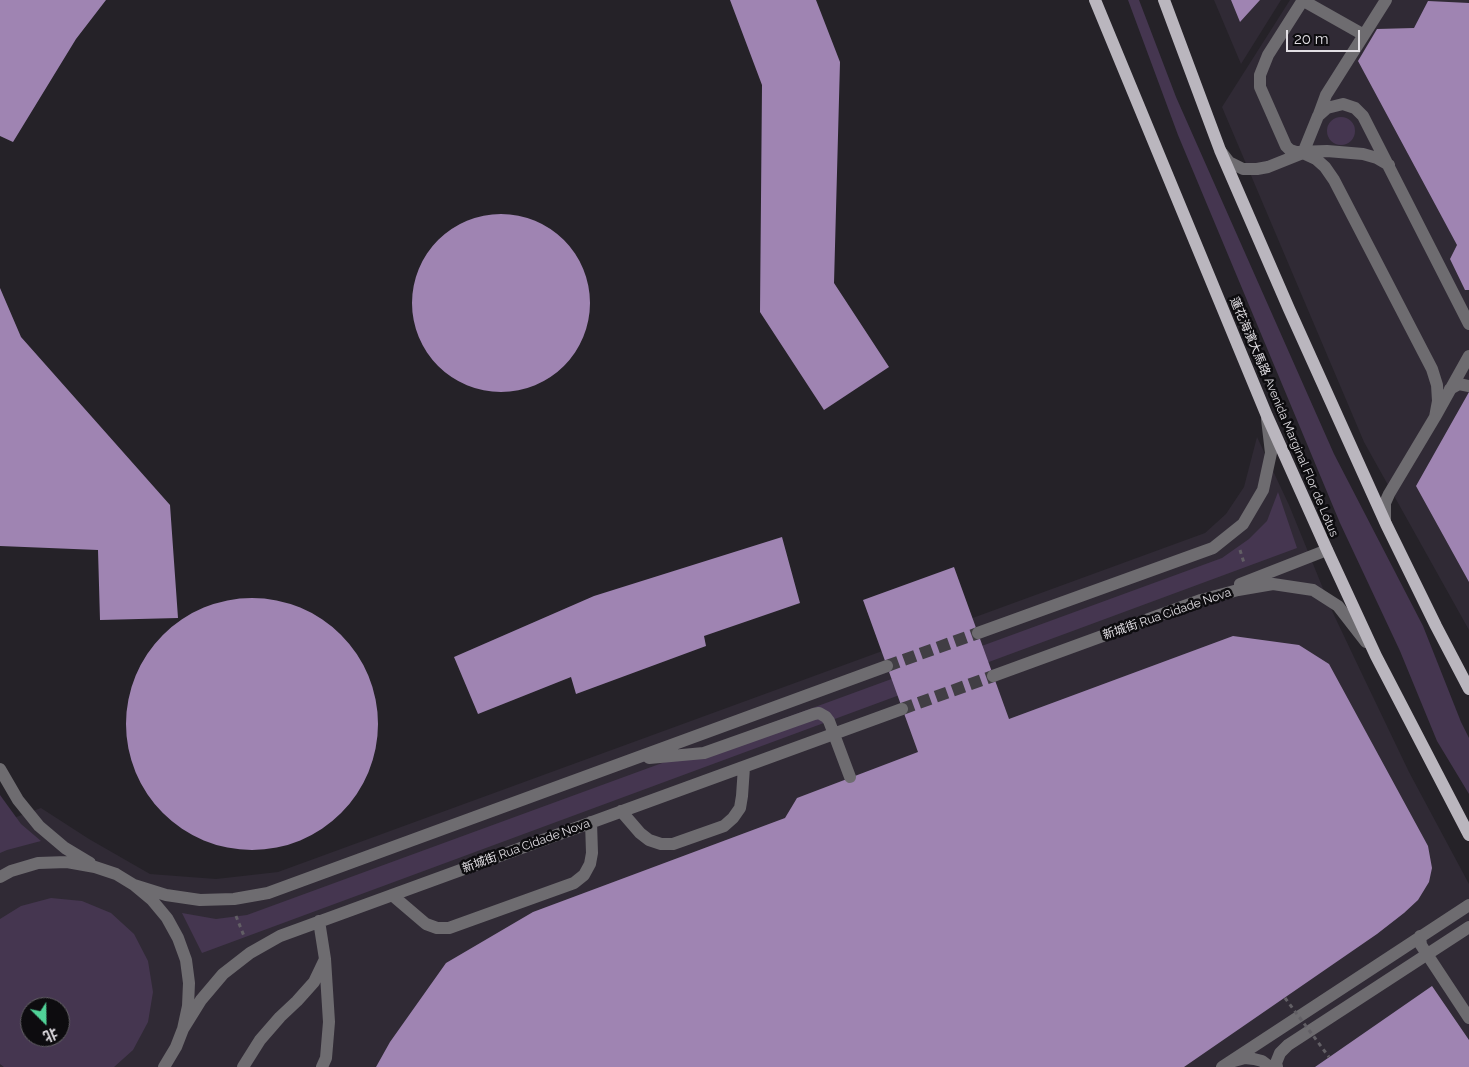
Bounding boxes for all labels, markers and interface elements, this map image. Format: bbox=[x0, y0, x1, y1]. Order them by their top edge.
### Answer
scale bar bbox=[1289, 20, 1363, 52]
text: 20 m bbox=[1294, 30, 1329, 48]
street label: 蓮花海濱大馬路 Avenida Marginal Flor de Lótus bbox=[1227, 295, 1341, 539]
street label: 新城街 Rua Cidade Nova bbox=[1101, 585, 1233, 643]
street label: 新城街 Rua Cidade Nova bbox=[460, 816, 592, 876]
north arrow bbox=[20, 997, 70, 1047]
text: 北 bbox=[41, 1025, 60, 1045]

